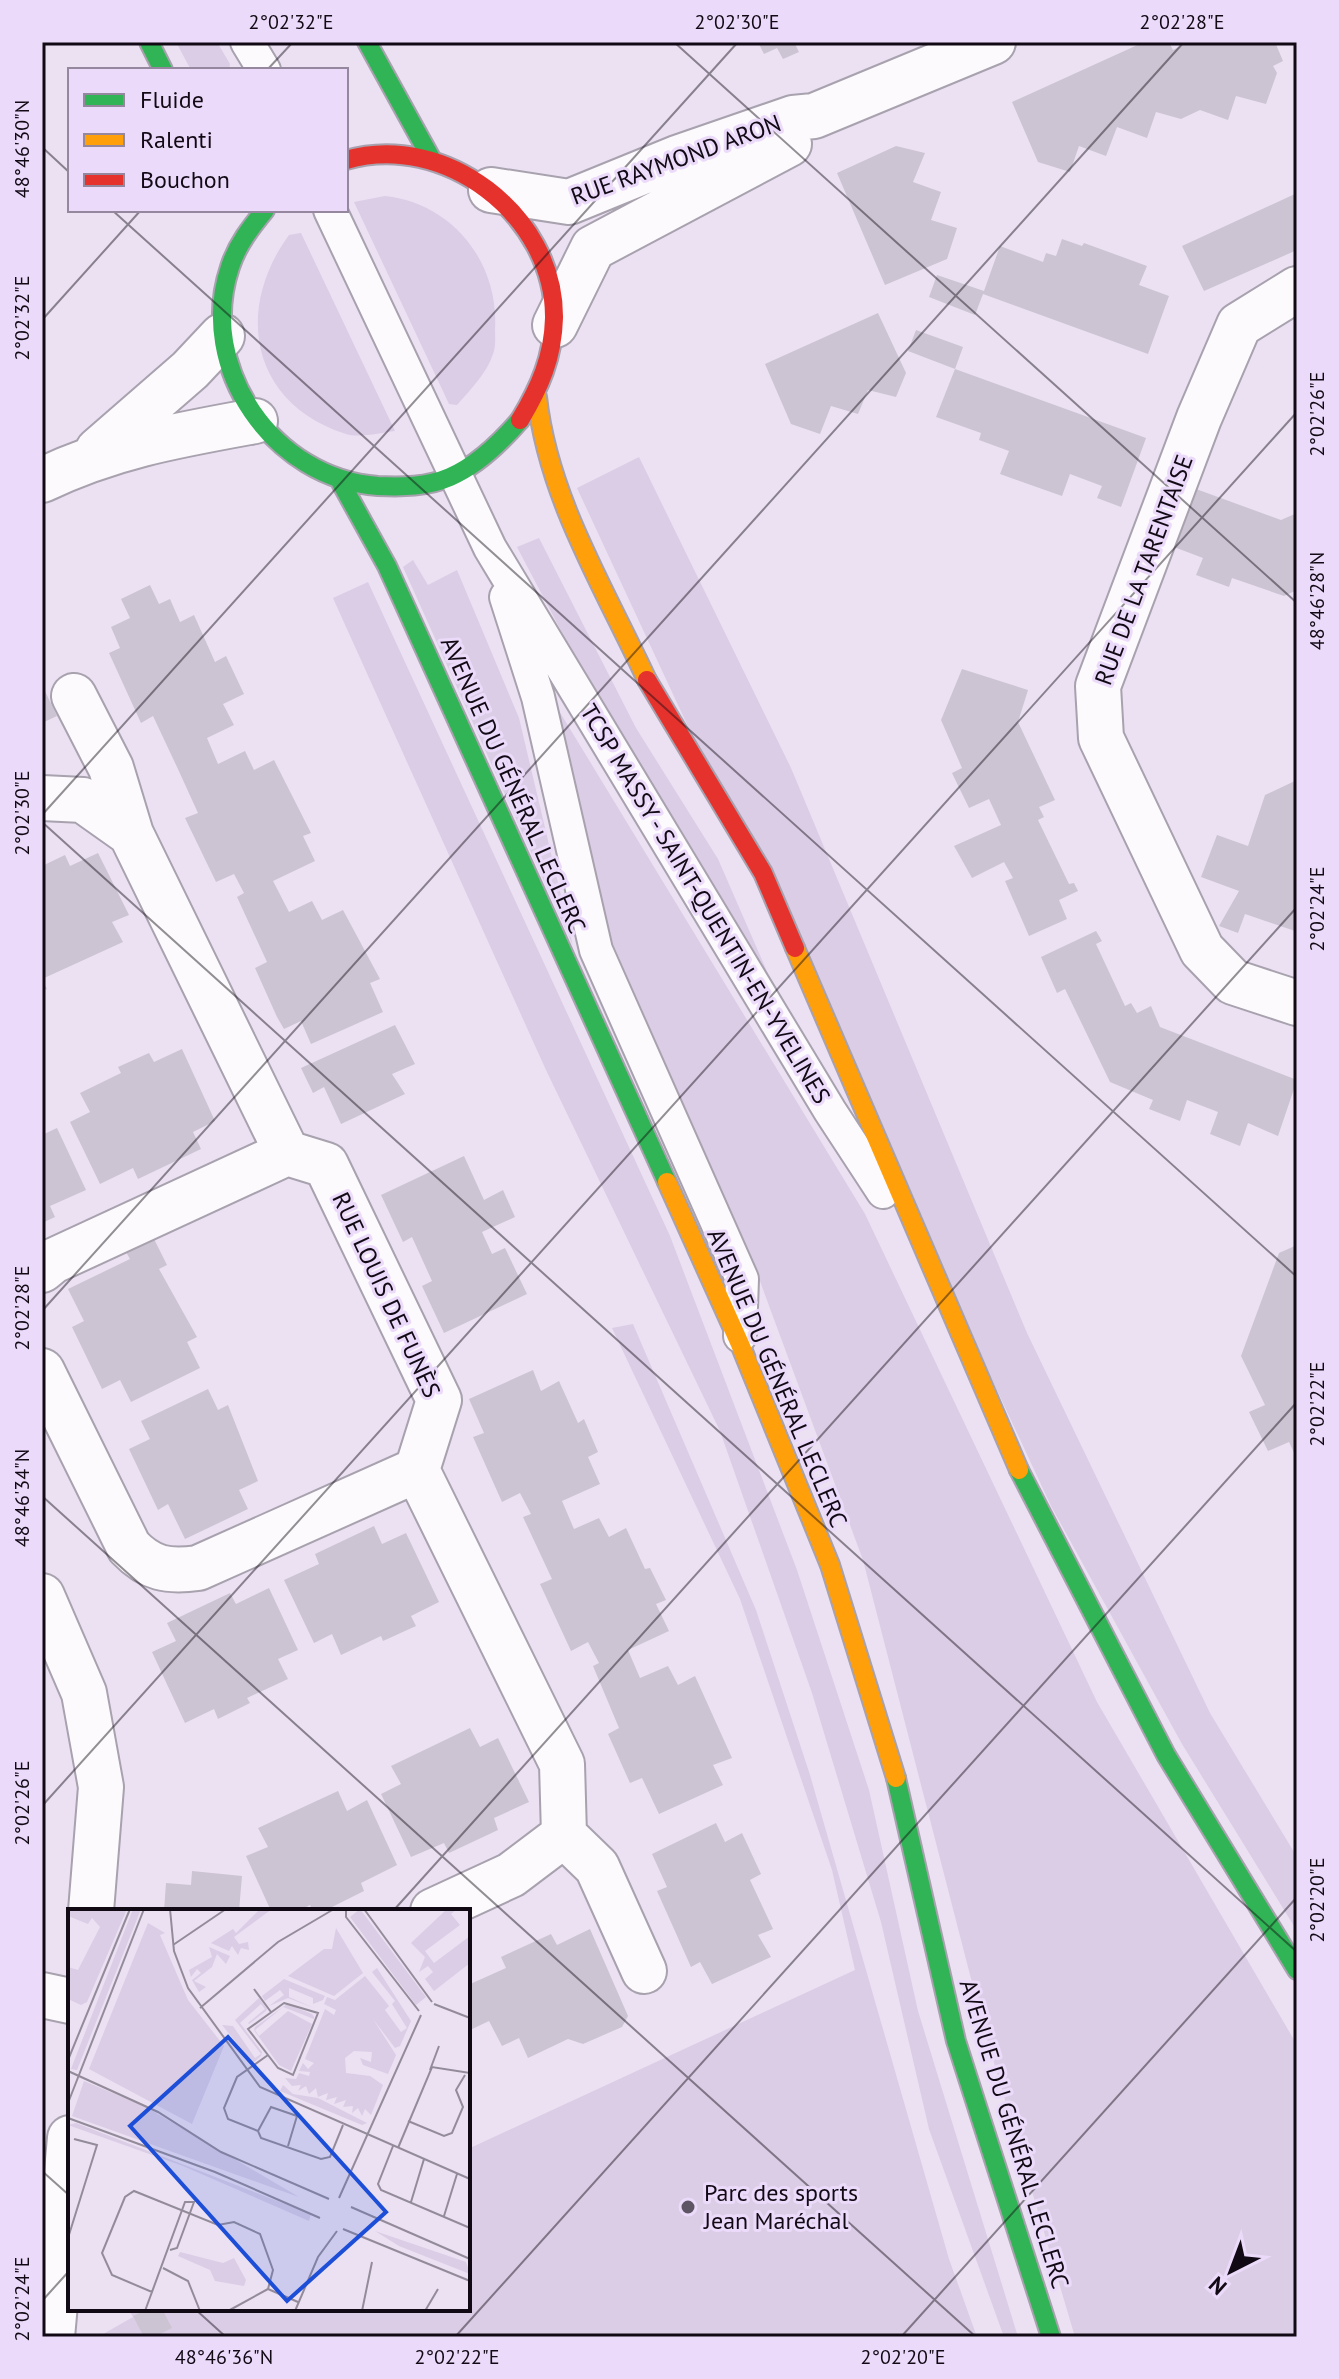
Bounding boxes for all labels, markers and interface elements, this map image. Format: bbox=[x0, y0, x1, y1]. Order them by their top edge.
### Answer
text: 2°02'32"E bbox=[249, 9, 333, 35]
text: 2°02'30"E bbox=[695, 9, 779, 35]
text: 2°02'28"E bbox=[1140, 9, 1224, 35]
legend bbox=[68, 68, 348, 212]
text: Fluide bbox=[140, 84, 204, 115]
text: 48°46'30"N bbox=[9, 100, 35, 198]
street label: RUE RAYMOND ARON bbox=[567, 107, 785, 212]
text: Ralenti bbox=[140, 124, 213, 155]
text: Bouchon bbox=[140, 164, 230, 195]
text: 2°02'32"E bbox=[9, 276, 35, 360]
text: 2°02'26"E bbox=[1304, 372, 1330, 456]
street label: RUE DE LA TARENTAISE bbox=[1087, 450, 1200, 689]
text: 48°46'28"N bbox=[1304, 552, 1330, 650]
street label: AVENUE DU GÉNÉRAL LECLERC bbox=[434, 632, 593, 938]
street label: TCSP MASSY - SAINT-QUENTIN-EN-YVELINES bbox=[573, 698, 837, 1109]
text: 2°02'30"E bbox=[9, 771, 35, 855]
text: 2°02'24"E bbox=[1304, 867, 1330, 951]
street label: RUE LOUIS DE FUNÈS bbox=[325, 1187, 448, 1402]
street label: AVENUE DU GÉNÉRAL LECLERC bbox=[700, 1224, 855, 1532]
text: 2°02'28"E bbox=[9, 1266, 35, 1350]
text: 2°02'22"E bbox=[1304, 1362, 1330, 1446]
text: 48°46'34"N bbox=[9, 1449, 35, 1547]
text: 2°02'26"E bbox=[9, 1761, 35, 1845]
text: 2°02'20"E bbox=[1304, 1858, 1330, 1942]
inset map bbox=[68, 1909, 470, 2311]
street label: AVENUE DU GÉNÉRAL LECLERC bbox=[953, 1976, 1076, 2292]
place label: Parc des sports Jean Maréchal bbox=[703, 2177, 858, 2236]
marker: Parc des sports Jean Maréchal bbox=[679, 2198, 697, 2216]
north arrow bbox=[1191, 2231, 1271, 2311]
text: 2°02'24"E bbox=[9, 2257, 35, 2341]
text: N bbox=[1203, 2271, 1232, 2301]
text: 48°46'36"N bbox=[175, 2344, 273, 2370]
text: 2°02'22"E bbox=[415, 2344, 499, 2370]
text: 2°02'20"E bbox=[861, 2344, 945, 2370]

